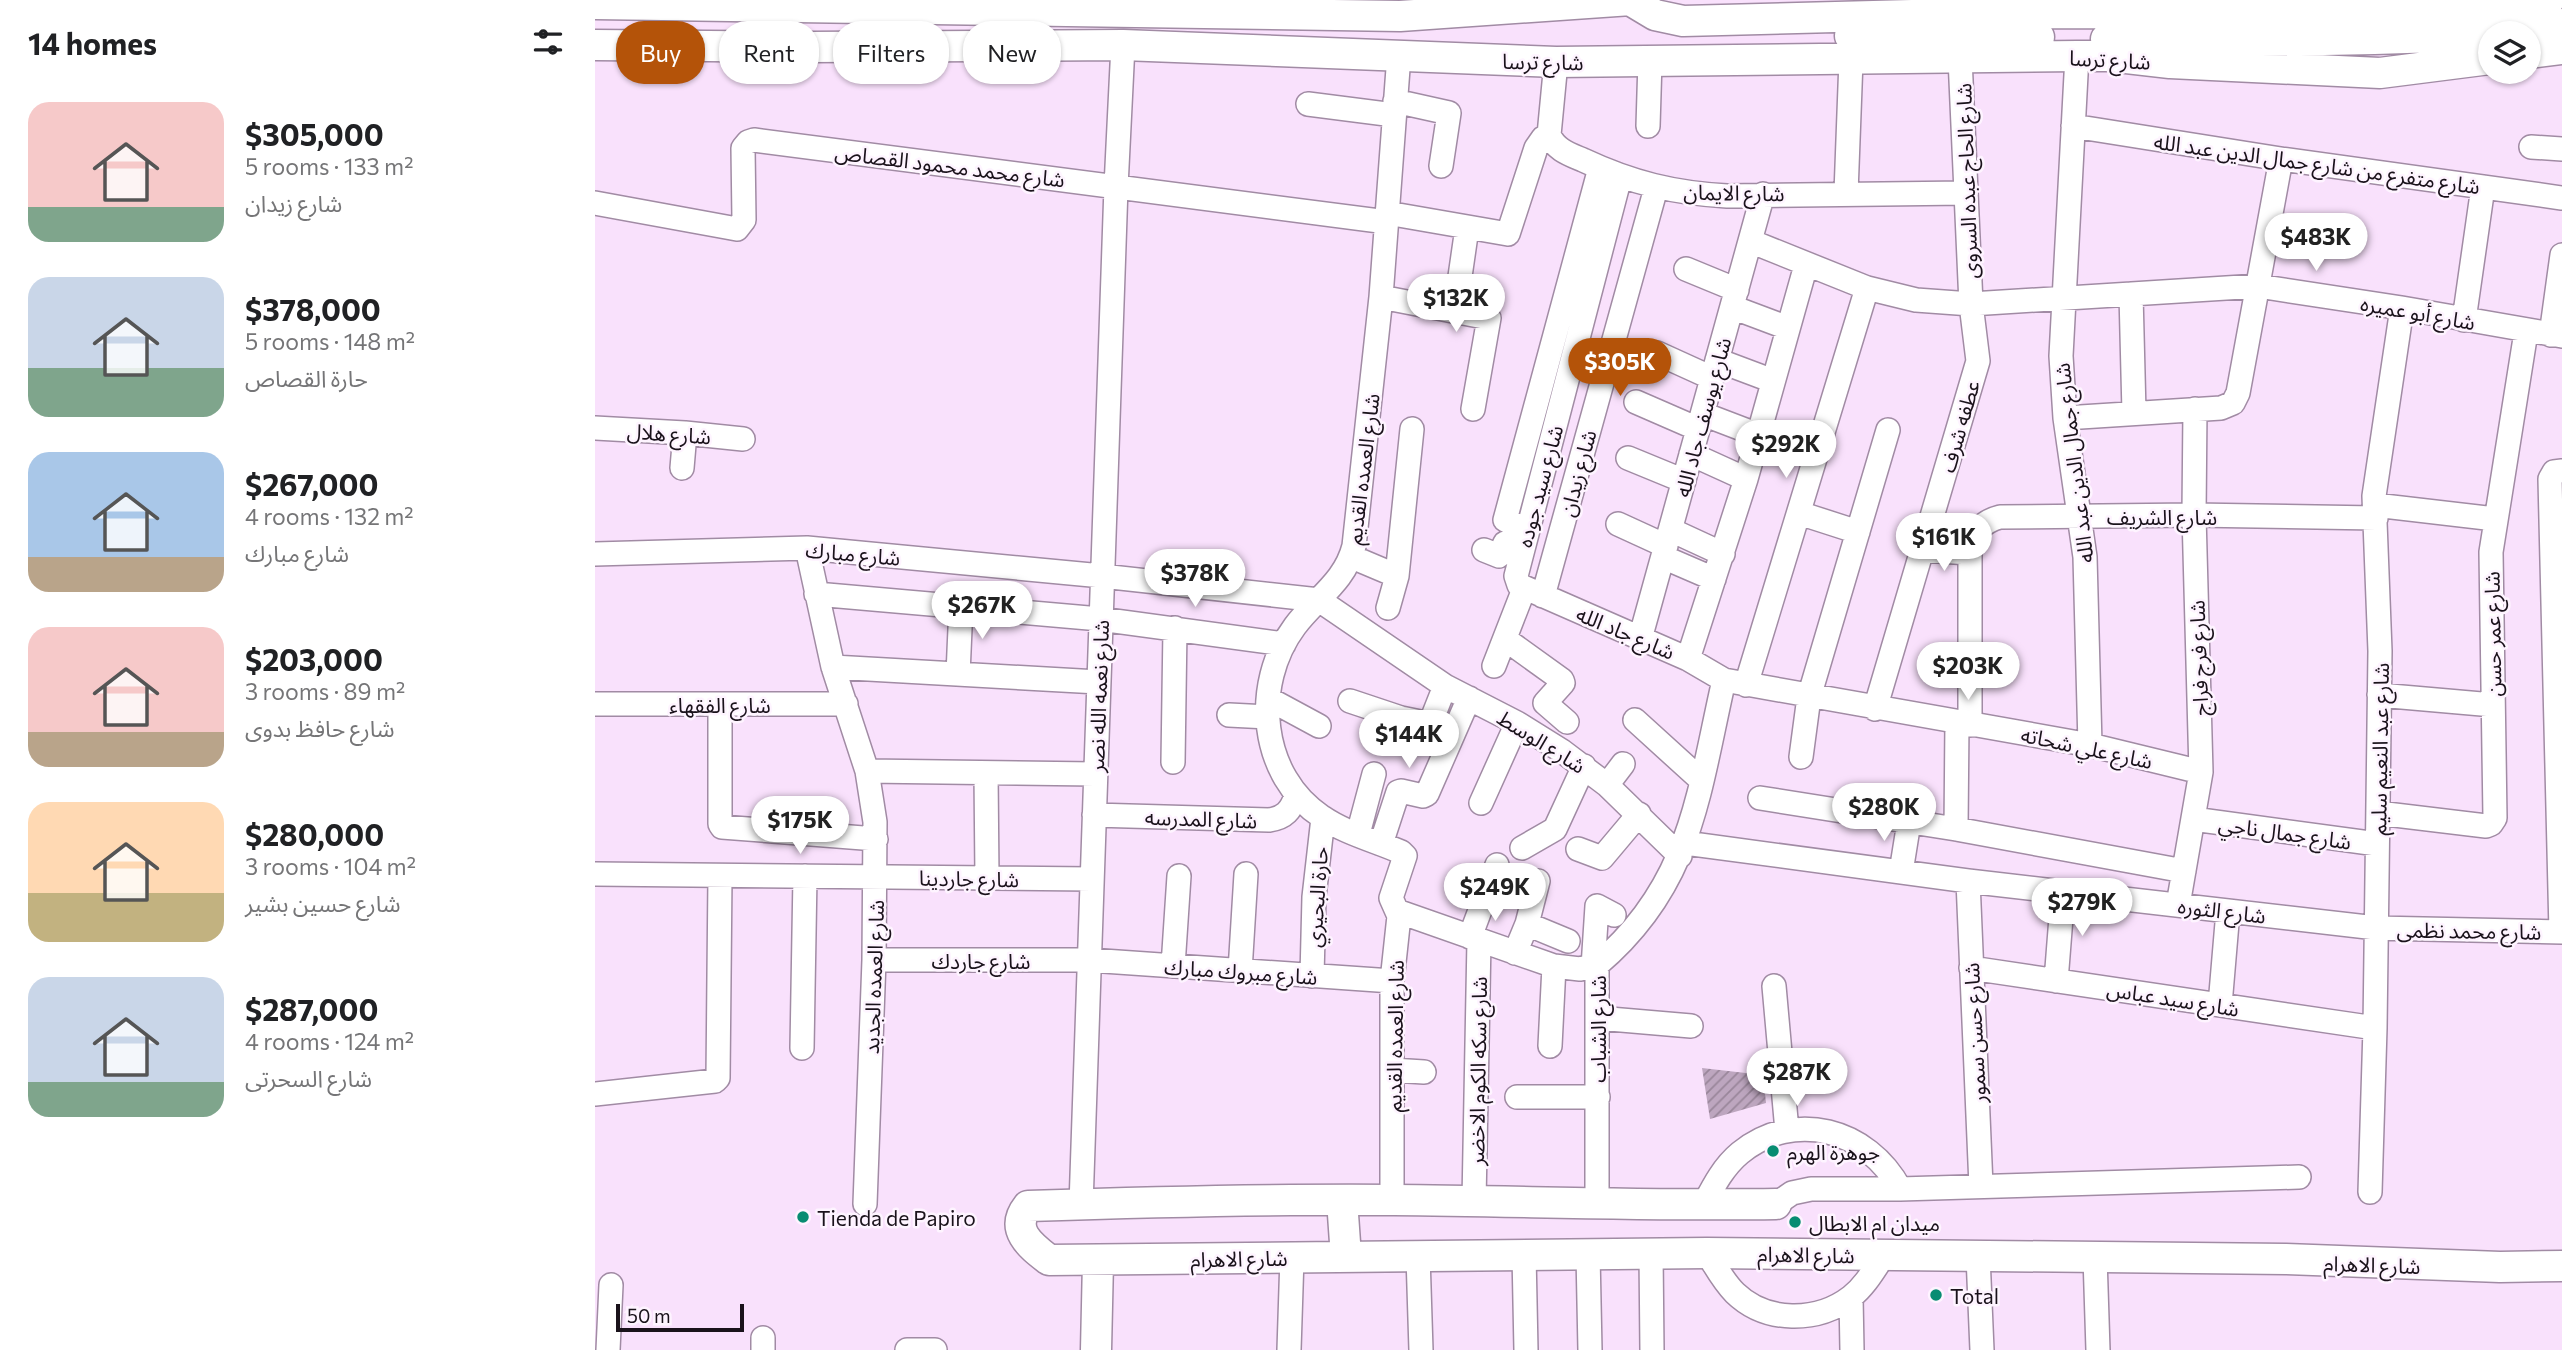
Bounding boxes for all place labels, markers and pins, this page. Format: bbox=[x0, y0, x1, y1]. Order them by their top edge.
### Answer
pin: $483K bbox=[2267, 214, 2365, 273]
pin: $132K bbox=[1407, 274, 1505, 334]
pin: $305K bbox=[1571, 338, 1669, 398]
pin: $292K bbox=[1737, 420, 1835, 480]
pin: $161K bbox=[1895, 514, 1993, 573]
pin: $378K bbox=[1146, 550, 1244, 609]
pin: $267K bbox=[933, 582, 1031, 641]
pin: $203K bbox=[1919, 642, 2017, 702]
pin: $144K bbox=[1360, 710, 1458, 770]
pin: $280K bbox=[1835, 784, 1933, 843]
pin: $175K bbox=[751, 796, 849, 856]
pin: $249K bbox=[1446, 864, 1544, 923]
pin: $279K bbox=[2033, 878, 2131, 938]
pin: $287K bbox=[1748, 1048, 1846, 1108]
place label: جوهرة الهرم bbox=[1787, 1139, 1880, 1169]
marker: جوهرة الهرم bbox=[1765, 1143, 1781, 1159]
place label: Tienda de Papiro bbox=[817, 1205, 976, 1230]
marker: Tienda de Papiro bbox=[795, 1209, 811, 1225]
place label: ميدان ام الابطال bbox=[1809, 1210, 1940, 1240]
marker: ميدان ام الابطال bbox=[1787, 1214, 1803, 1230]
place label: Total bbox=[1950, 1283, 1999, 1308]
marker: Total bbox=[1928, 1287, 1944, 1303]

